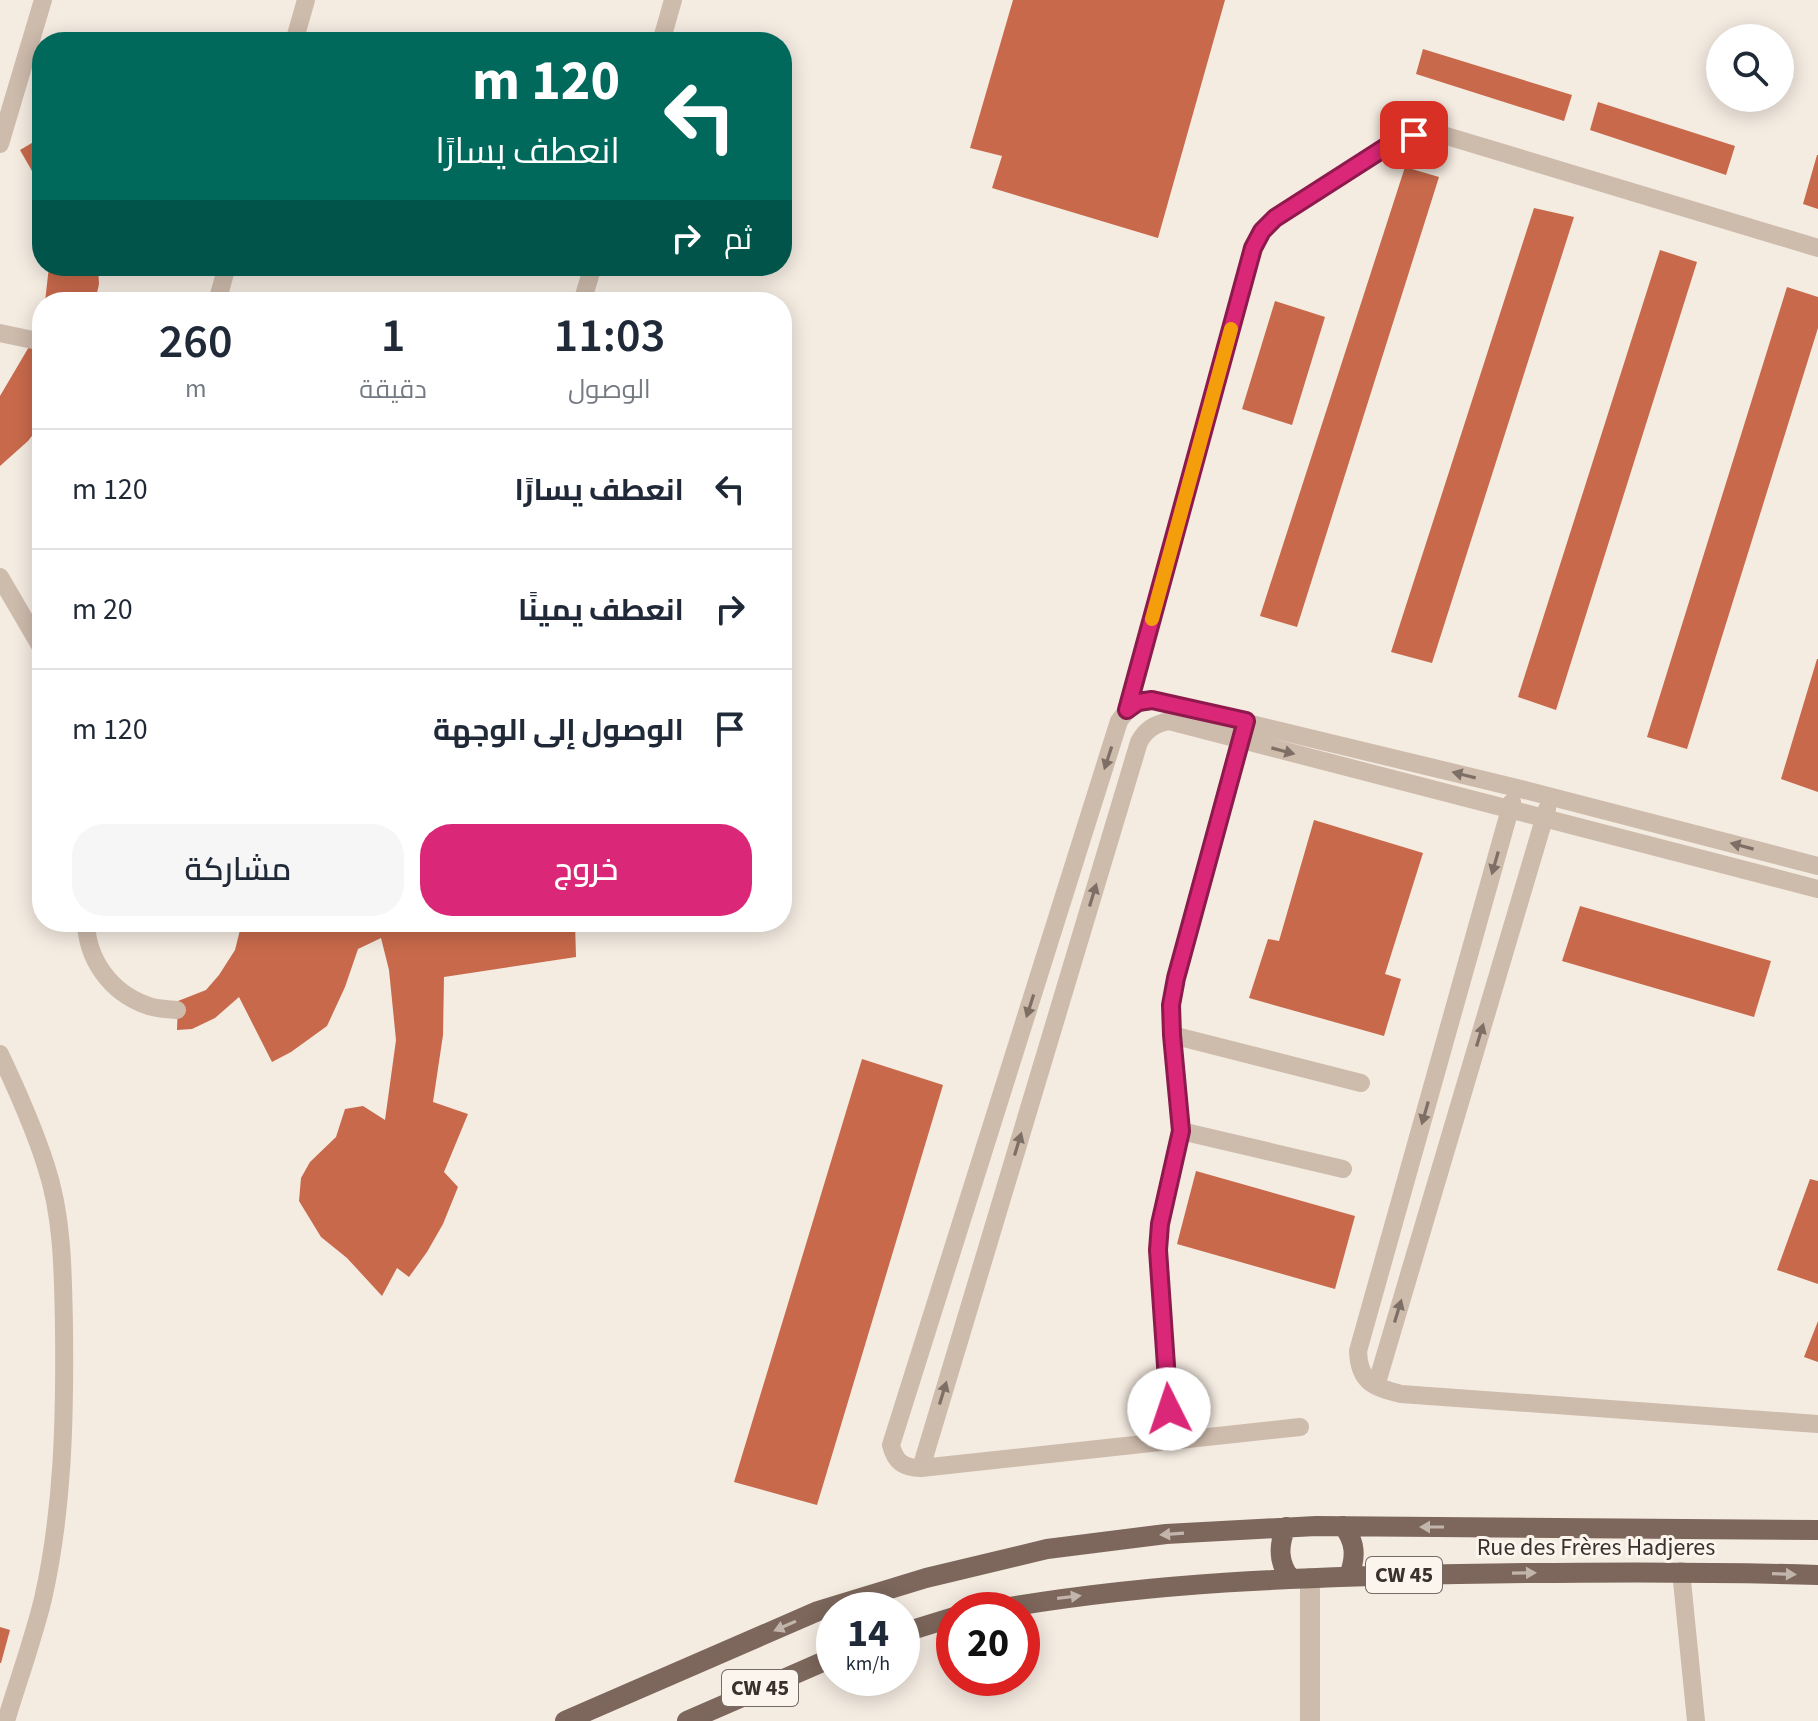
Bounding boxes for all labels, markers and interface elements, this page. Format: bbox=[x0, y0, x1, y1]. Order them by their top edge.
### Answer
map controls bbox=[1706, 24, 1794, 112]
button: search bbox=[1706, 24, 1794, 112]
text: 120 m bbox=[472, 42, 620, 121]
icon: left bbox=[648, 64, 752, 168]
pin bbox=[1380, 101, 1448, 169]
icon: arrive bbox=[1392, 113, 1436, 157]
text: انعطف يسارًا bbox=[435, 126, 620, 177]
icon: right bbox=[664, 216, 708, 260]
text: ثم bbox=[724, 218, 752, 261]
text: 1 bbox=[381, 302, 405, 370]
text: 11:03 bbox=[554, 302, 665, 370]
text: 260 bbox=[159, 308, 233, 376]
text: m bbox=[185, 370, 206, 407]
text: دقيقة bbox=[359, 371, 427, 408]
text: الوصول bbox=[568, 371, 651, 408]
icon: left bbox=[708, 467, 752, 511]
text: 120 m bbox=[72, 468, 148, 511]
text: انعطف يسارًا bbox=[514, 469, 684, 512]
icon: right bbox=[708, 587, 752, 631]
text: 20 m bbox=[72, 588, 133, 631]
text: انعطف يمينًا bbox=[518, 589, 684, 632]
icon: arrive bbox=[708, 707, 752, 751]
text: 120 m bbox=[72, 708, 148, 751]
text: الوصول إلى الوجهة bbox=[433, 709, 684, 752]
one-way arrow bbox=[1101, 746, 1114, 770]
one-way arrow bbox=[1270, 746, 1295, 758]
one-way arrow bbox=[1451, 768, 1476, 780]
button: مشاركة bbox=[72, 824, 404, 916]
button: خروج bbox=[420, 824, 752, 916]
one-way arrow bbox=[1730, 840, 1755, 852]
one-way arrow bbox=[1488, 851, 1501, 875]
one-way arrow bbox=[1087, 883, 1100, 907]
one-way arrow bbox=[1023, 994, 1035, 1018]
one-way arrow bbox=[1474, 1022, 1487, 1046]
one-way arrow bbox=[1418, 1102, 1431, 1126]
one-way arrow bbox=[1012, 1132, 1025, 1156]
one-way arrow bbox=[1392, 1298, 1405, 1322]
position arrow bbox=[1127, 1367, 1211, 1451]
one-way arrow bbox=[937, 1381, 950, 1405]
one-way arrow bbox=[1419, 1521, 1444, 1533]
one-way arrow bbox=[1159, 1528, 1184, 1541]
street label: Rue des Frères Hadjeres bbox=[1477, 1530, 1715, 1565]
road number: CW 45 bbox=[1366, 1557, 1442, 1593]
one-way arrow bbox=[1512, 1567, 1537, 1579]
one-way arrow bbox=[1772, 1567, 1797, 1580]
one-way arrow bbox=[1057, 1590, 1082, 1603]
speed limit sign: 20 bbox=[936, 1592, 1040, 1696]
text: 14 bbox=[847, 1605, 889, 1662]
one-way arrow bbox=[773, 1619, 797, 1633]
text: km/h bbox=[846, 1650, 890, 1678]
road number: CW 45 bbox=[722, 1670, 798, 1706]

